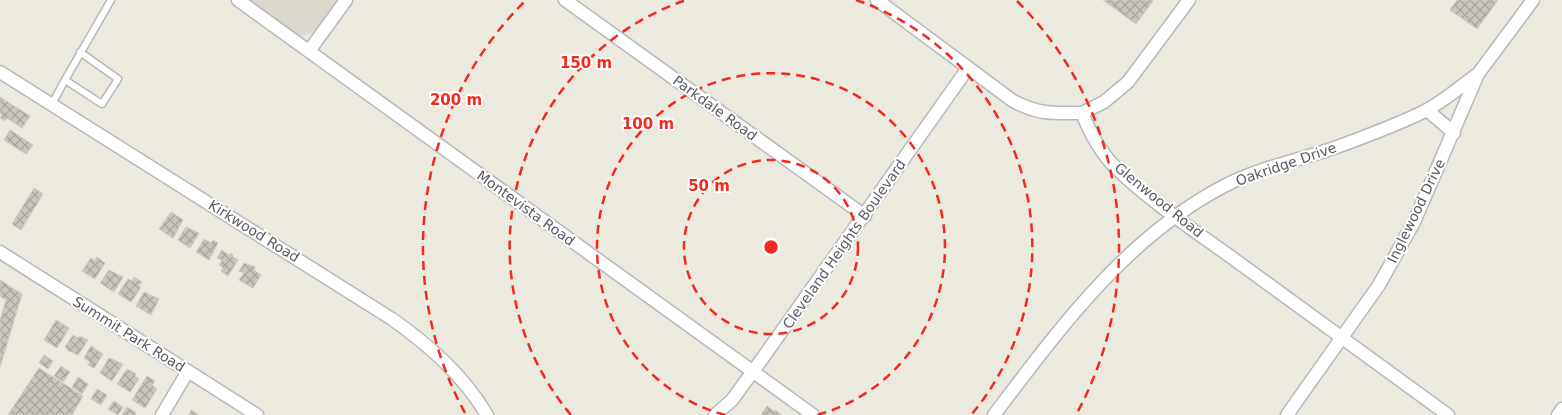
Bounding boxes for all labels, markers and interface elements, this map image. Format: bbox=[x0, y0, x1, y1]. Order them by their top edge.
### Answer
text: 150 m bbox=[560, 54, 612, 72]
street label: Parkdale Road bbox=[670, 72, 760, 144]
text: 200 m bbox=[430, 91, 482, 109]
text: 100 m bbox=[622, 115, 674, 133]
street label: Oakridge Drive bbox=[1234, 139, 1338, 189]
street label: Cleveland Heights Boulevard bbox=[779, 156, 909, 332]
street label: Inglewood Drive bbox=[1384, 156, 1448, 266]
street label: Glenwood Road bbox=[1112, 159, 1206, 241]
street label: Montevista Road bbox=[474, 167, 578, 249]
text: 50 m bbox=[688, 177, 730, 195]
street label: Kirkwood Road bbox=[206, 197, 302, 265]
centre of rings bbox=[762, 238, 780, 256]
street label: Summit Park Road bbox=[70, 293, 188, 375]

